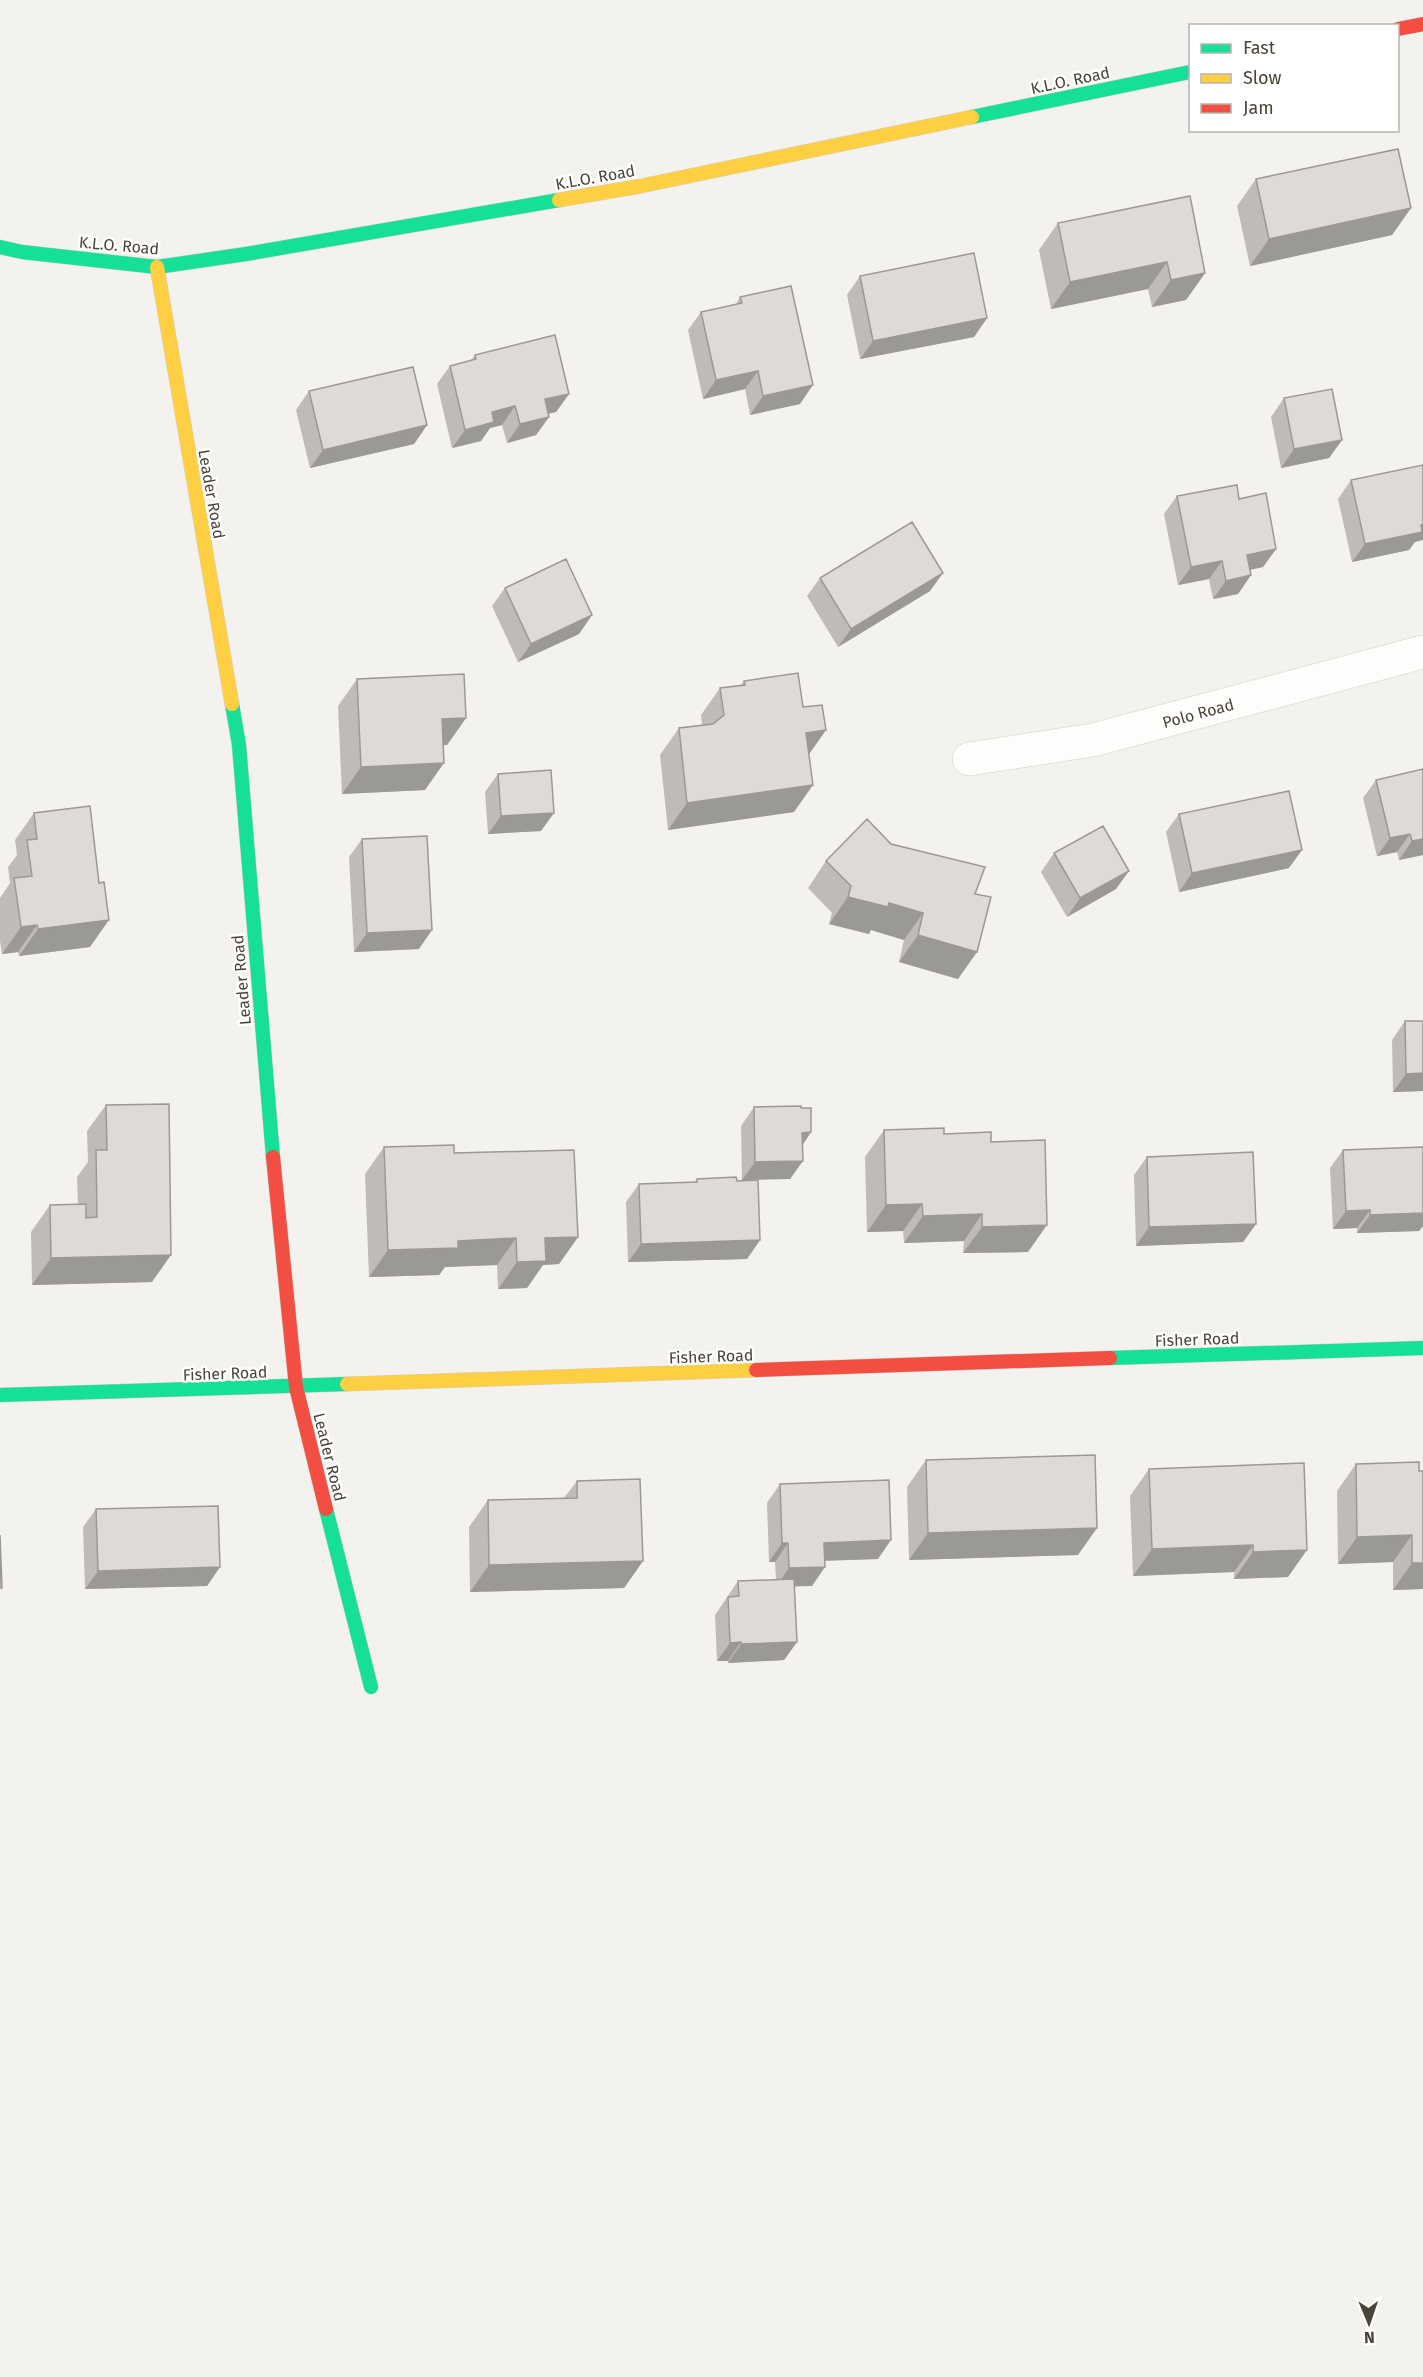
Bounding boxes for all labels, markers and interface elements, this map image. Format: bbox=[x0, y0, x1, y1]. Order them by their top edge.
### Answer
legend bbox=[1189, 24, 1399, 132]
text: Fast bbox=[1243, 37, 1276, 59]
street label: K.L.O. Road bbox=[1029, 63, 1111, 98]
text: Slow bbox=[1243, 67, 1282, 89]
text: Jam bbox=[1243, 97, 1274, 119]
street label: K.L.O. Road bbox=[554, 161, 636, 194]
street label: K.L.O. Road bbox=[78, 233, 160, 258]
street label: Leader Road bbox=[194, 448, 229, 540]
street label: Polo Road bbox=[1160, 695, 1236, 732]
street label: Leader Road bbox=[228, 934, 255, 1026]
street label: Fisher Road bbox=[1154, 1329, 1240, 1350]
street label: Fisher Road bbox=[668, 1346, 754, 1367]
street label: Fisher Road bbox=[182, 1363, 268, 1384]
street label: Leader Road bbox=[309, 1411, 350, 1503]
north arrow bbox=[1339, 2293, 1399, 2353]
text: N bbox=[1364, 2328, 1375, 2347]

